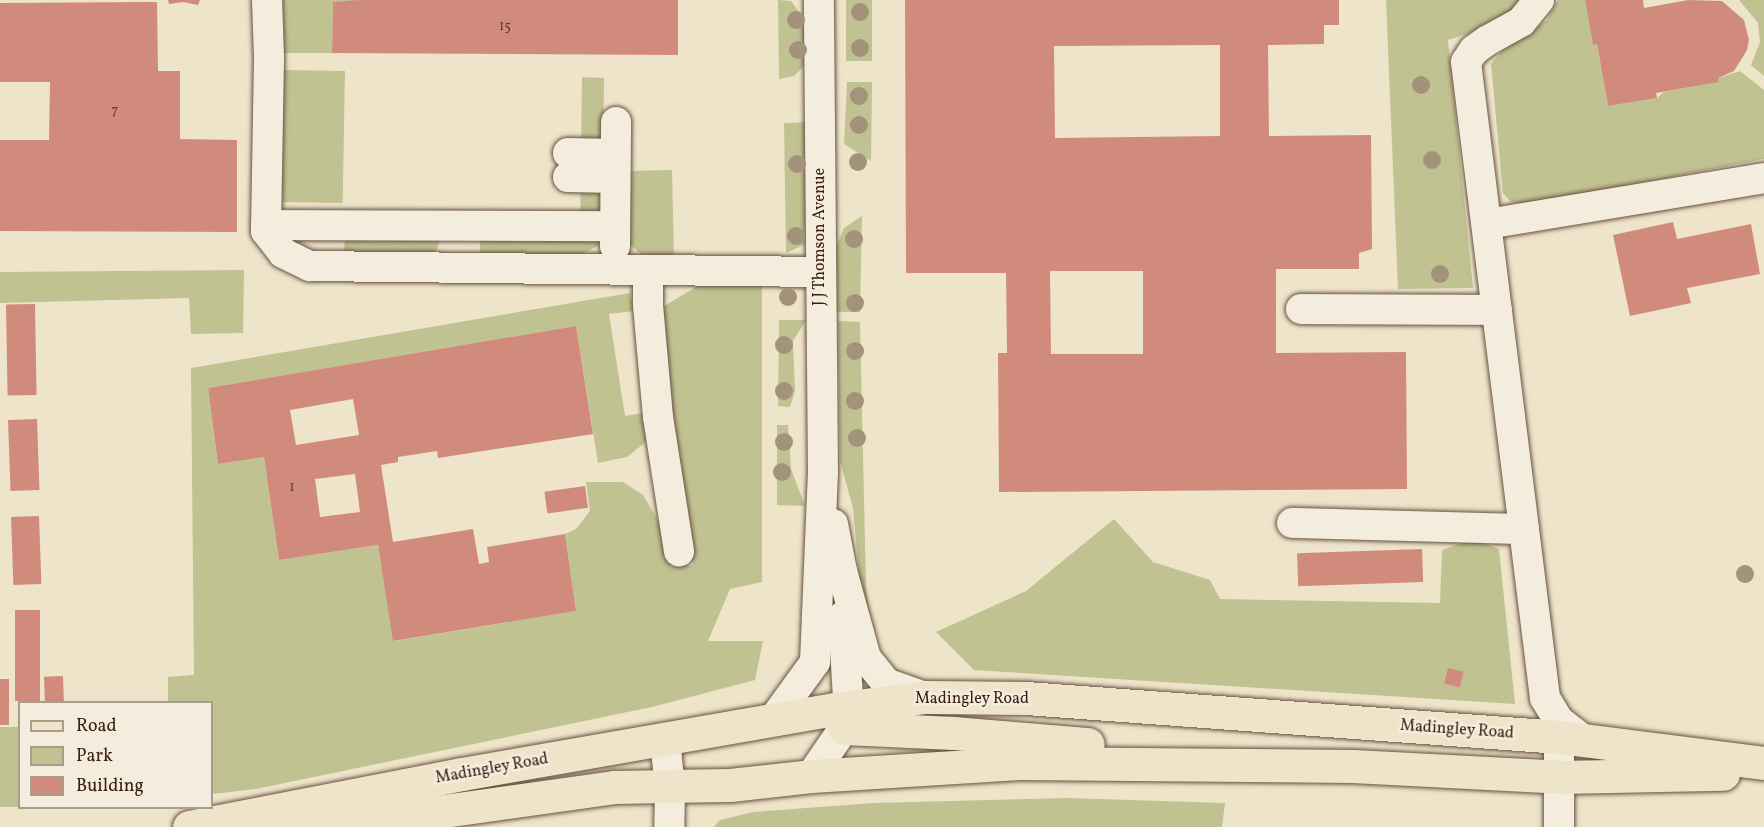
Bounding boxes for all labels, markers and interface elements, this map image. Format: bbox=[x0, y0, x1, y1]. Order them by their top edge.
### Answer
house number: 15 bbox=[499, 19, 511, 35]
house number: 7 bbox=[112, 103, 118, 119]
street label: J J Thomson Avenue bbox=[810, 168, 830, 306]
house number: 1 bbox=[289, 480, 295, 496]
street label: Madingley Road bbox=[915, 689, 1029, 709]
legend bbox=[18, 701, 213, 809]
text: Road bbox=[76, 714, 117, 739]
street label: Madingley Road bbox=[1399, 716, 1515, 744]
text: Park bbox=[76, 744, 113, 769]
street label: Madingley Road bbox=[434, 750, 550, 788]
text: Building bbox=[76, 774, 144, 799]

